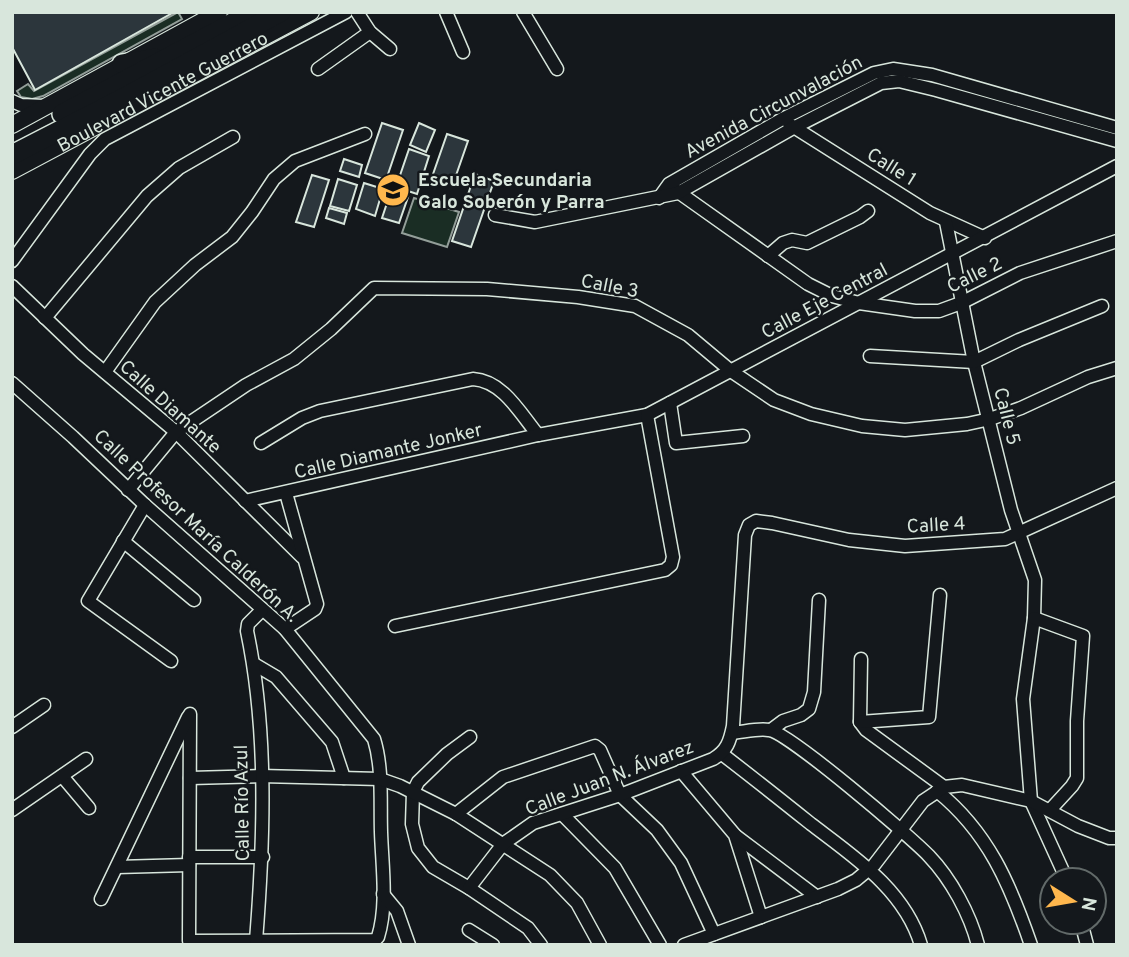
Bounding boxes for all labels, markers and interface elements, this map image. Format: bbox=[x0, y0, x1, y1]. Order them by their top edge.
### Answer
street label: Boulevard Vicente Guerrero bbox=[53, 27, 273, 159]
street label: Avenida Circunvalación bbox=[681, 51, 867, 165]
street label: Calle 1 bbox=[862, 143, 920, 192]
place label: Escuela Secundaria Galo Soberón y Parra bbox=[418, 169, 604, 215]
school or university icon: Escuela Secundaria Galo Soberón y Parra bbox=[374, 171, 412, 209]
street label: Calle 2 bbox=[943, 252, 1006, 299]
street label: Calle Eje Central bbox=[758, 258, 892, 345]
street label: Calle 3 bbox=[579, 270, 641, 304]
street label: Calle Diamante bbox=[114, 355, 226, 460]
street label: Calle 5 bbox=[987, 385, 1025, 448]
street label: Calle Diamante Jonker bbox=[292, 418, 485, 485]
street label: Calle Profesor María Calderón A. bbox=[88, 425, 303, 628]
street label: Calle 4 bbox=[906, 512, 966, 540]
street label: Calle Juan N. Álvarez bbox=[522, 735, 698, 822]
street label: Calle Río Azul bbox=[230, 744, 256, 862]
north arrow bbox=[1038, 866, 1108, 936]
text: N bbox=[1075, 895, 1101, 913]

